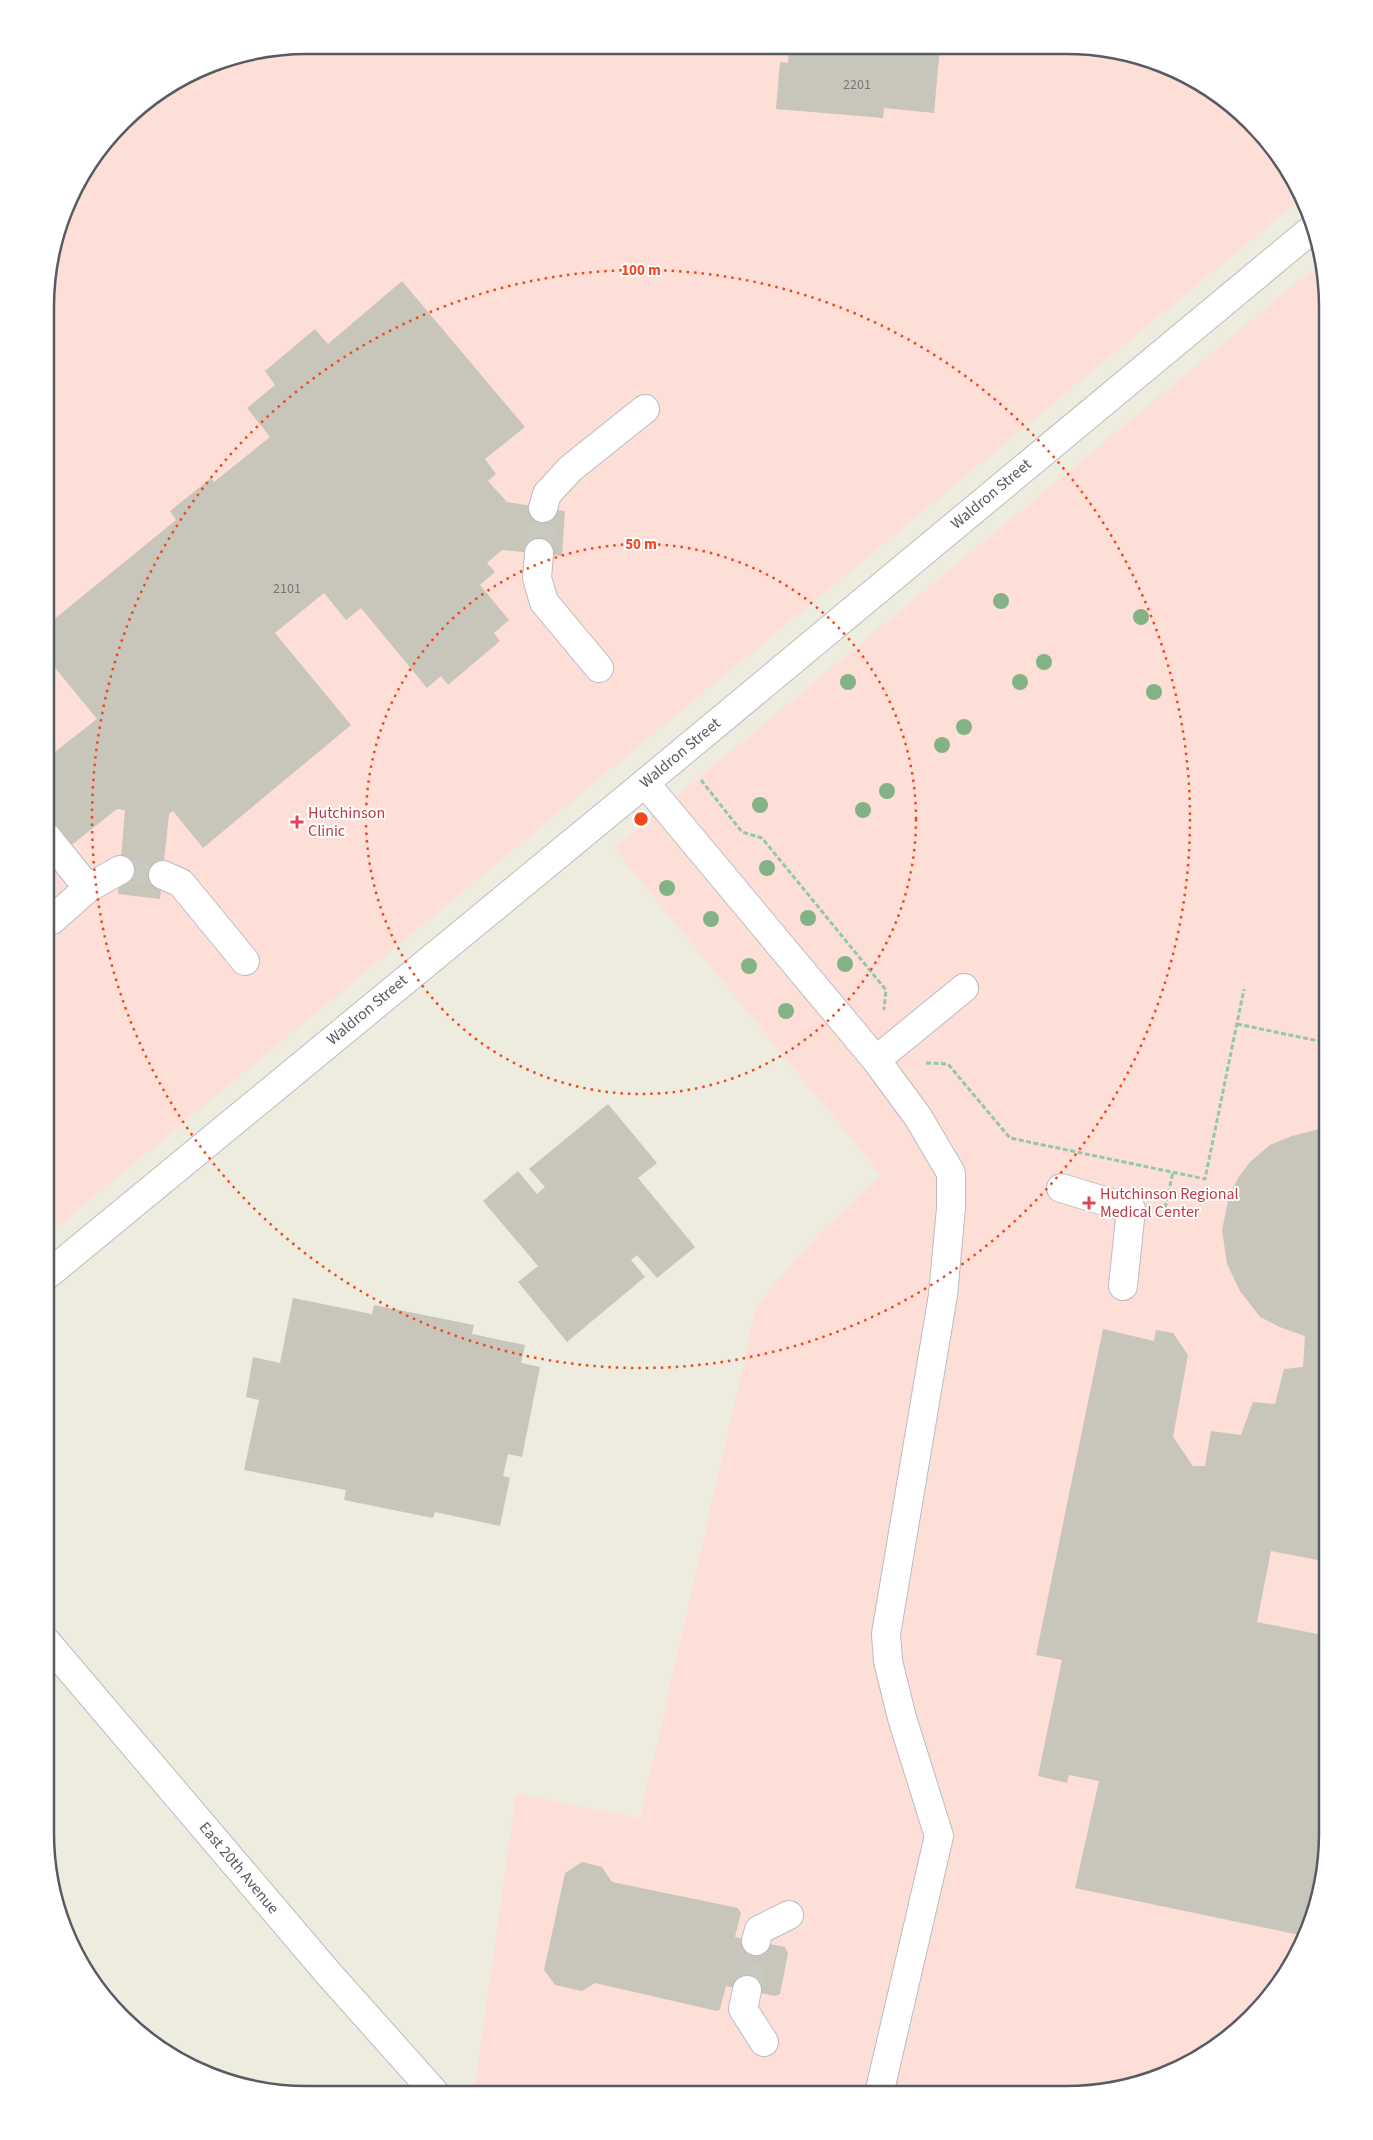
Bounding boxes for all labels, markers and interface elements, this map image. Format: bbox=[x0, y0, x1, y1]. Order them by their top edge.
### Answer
house number: 2201 bbox=[843, 75, 871, 95]
text: 100 m bbox=[621, 260, 661, 281]
street label: Waldron Street bbox=[946, 453, 1037, 534]
text: 50 m bbox=[625, 534, 657, 555]
house number: 2101 bbox=[273, 579, 301, 599]
street label: Waldron Street bbox=[635, 712, 726, 793]
place label: Hutchinson Clinic bbox=[308, 802, 385, 842]
centre of rings bbox=[632, 810, 650, 828]
marker: Hutchinson Clinic bbox=[290, 815, 304, 829]
street label: Waldron Street bbox=[322, 969, 413, 1050]
place label: Hutchinson Regional Medical Center bbox=[1100, 1183, 1239, 1223]
marker: Hutchinson Regional Medical Center bbox=[1082, 1196, 1096, 1210]
street label: East 20th Avenue bbox=[194, 1817, 284, 1919]

